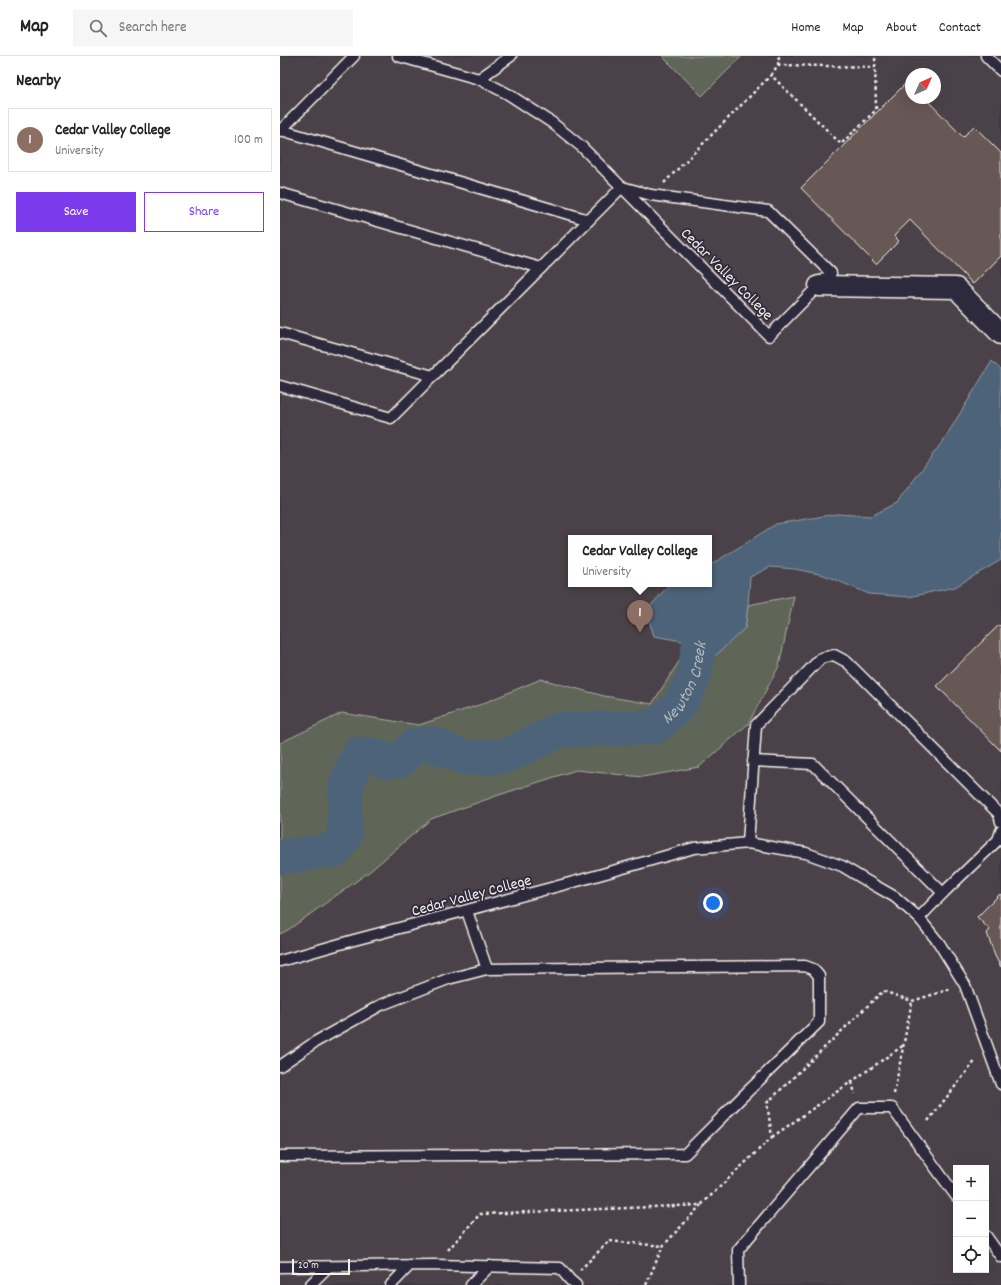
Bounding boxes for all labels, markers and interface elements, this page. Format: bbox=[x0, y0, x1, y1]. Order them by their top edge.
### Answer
search box bbox=[73, 10, 353, 46]
text: Map bbox=[20, 14, 49, 41]
icon: search bbox=[87, 17, 109, 39]
text: Search here bbox=[119, 17, 187, 39]
text: Home bbox=[791, 18, 820, 38]
text: Map bbox=[842, 18, 864, 38]
text: About bbox=[886, 18, 917, 38]
text: Contact bbox=[939, 18, 981, 38]
north arrow bbox=[905, 68, 941, 104]
text: Nearby bbox=[16, 70, 60, 94]
text: Cedar Valley College bbox=[55, 120, 171, 142]
text: 1 bbox=[29, 131, 31, 150]
text: 100 m bbox=[234, 131, 263, 150]
text: University bbox=[55, 142, 104, 161]
button: Save bbox=[16, 192, 136, 232]
button: Share bbox=[144, 192, 264, 232]
street label: Cedar Valley College bbox=[675, 223, 778, 326]
popup bbox=[568, 535, 712, 587]
text: Cedar Valley College bbox=[582, 541, 698, 563]
text: University bbox=[582, 563, 631, 582]
pin: 1 bbox=[627, 600, 653, 633]
water label: Newton Creek bbox=[657, 638, 715, 731]
street label: Cedar Valley College bbox=[409, 869, 534, 923]
your location bbox=[703, 893, 723, 913]
map controls bbox=[953, 1165, 989, 1273]
button: + bbox=[953, 1165, 989, 1201]
button: − bbox=[953, 1201, 989, 1237]
button: locate bbox=[953, 1237, 989, 1273]
scale bar bbox=[292, 1257, 350, 1276]
text: 20 m bbox=[298, 1258, 319, 1274]

